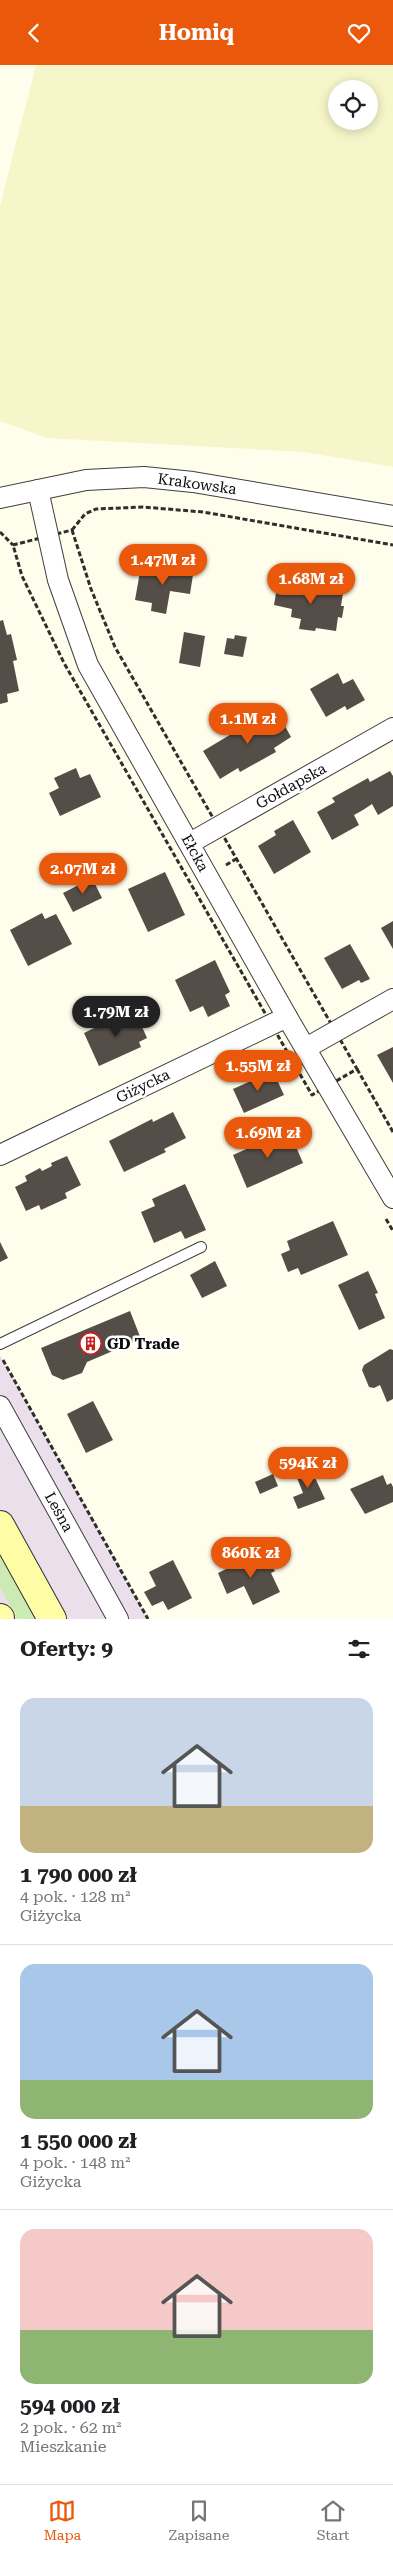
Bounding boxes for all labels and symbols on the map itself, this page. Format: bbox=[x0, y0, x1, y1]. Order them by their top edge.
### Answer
street label: Krakowska bbox=[156, 470, 238, 498]
pin: 1.47M zł bbox=[111, 543, 215, 586]
pin: 1.68M zł bbox=[259, 563, 363, 605]
pin: 1.1M zł bbox=[202, 703, 294, 745]
street label: Gołdapska bbox=[253, 759, 329, 813]
street label: Ełcka bbox=[177, 831, 213, 875]
pin: 2.07M zł bbox=[31, 853, 135, 895]
pin: 1.79M zł bbox=[64, 995, 168, 1038]
pin: 1.55M zł bbox=[206, 1049, 310, 1092]
street label: Giżycka bbox=[113, 1065, 173, 1107]
pin: 1.69M zł bbox=[216, 1117, 320, 1159]
building icon: GD Trade bbox=[79, 1332, 103, 1356]
place label: GD Trade bbox=[107, 1335, 180, 1353]
pin: 594K zł bbox=[262, 1447, 354, 1489]
street label: Leśna bbox=[41, 1489, 77, 1535]
pin: 860K zł bbox=[205, 1537, 297, 1579]

